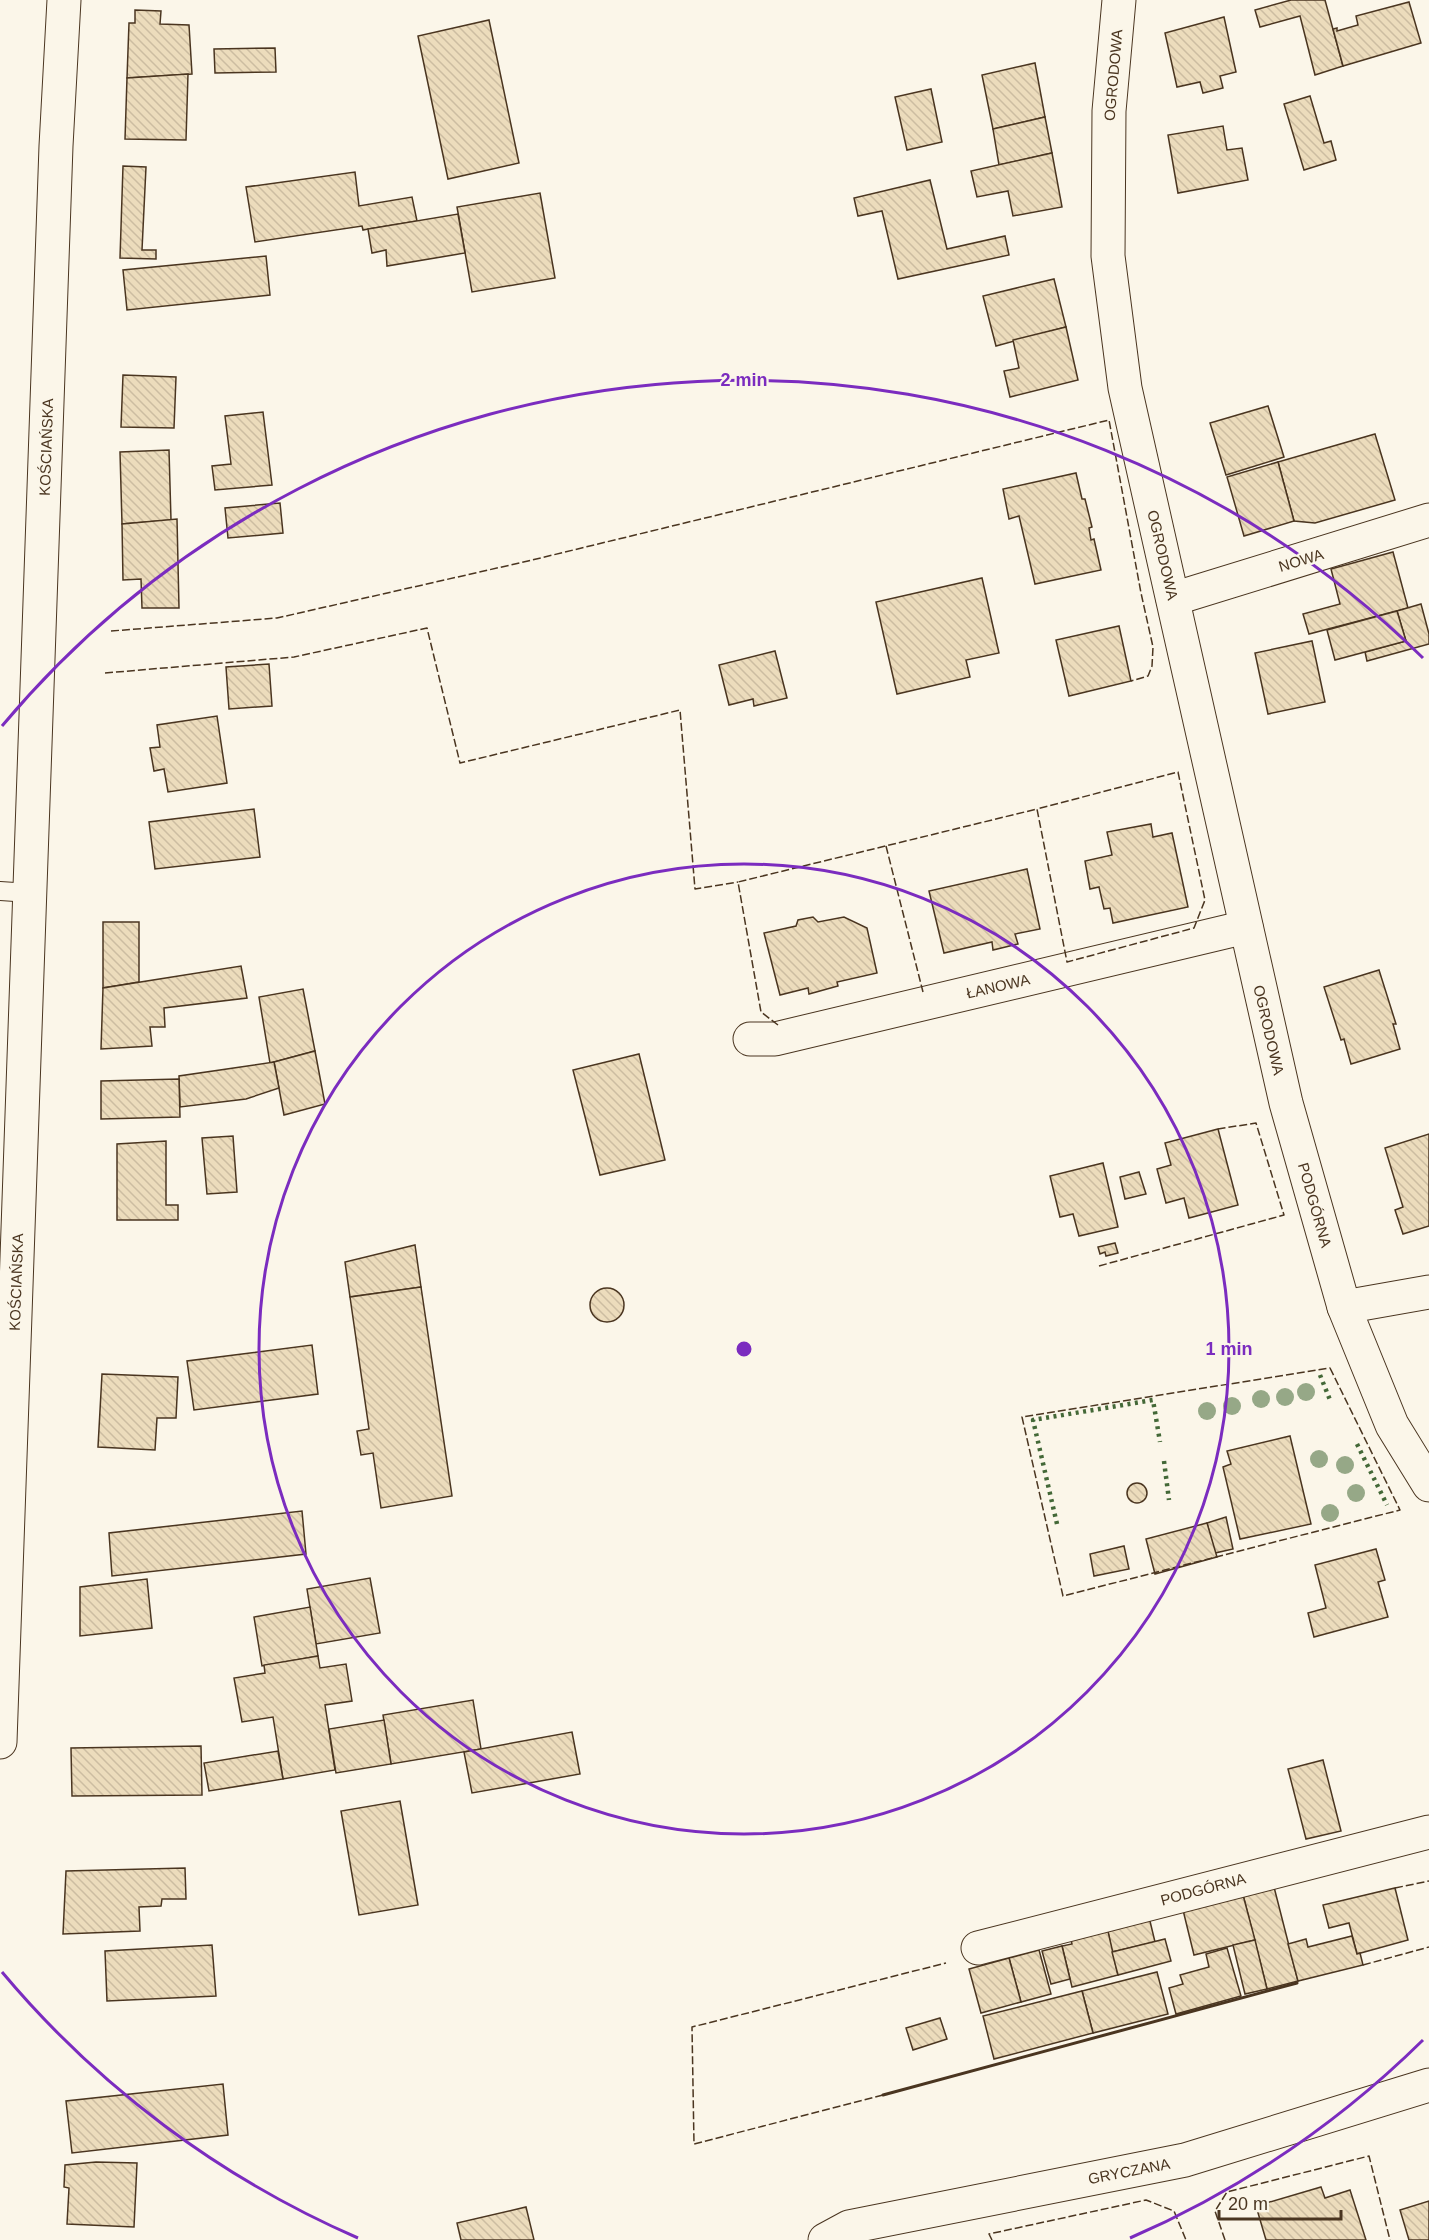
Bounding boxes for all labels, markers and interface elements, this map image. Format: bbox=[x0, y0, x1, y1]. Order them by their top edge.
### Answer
street label: OGRODOWA bbox=[1101, 28, 1125, 122]
text: 2 min bbox=[720, 370, 768, 390]
street label: KOŚCIAŃSKA bbox=[36, 398, 56, 496]
street label: OGRODOWA bbox=[1144, 508, 1182, 602]
street label: NOWA bbox=[1276, 545, 1326, 575]
street label: ŁANOWA bbox=[965, 970, 1031, 1002]
street label: OGRODOWA bbox=[1250, 983, 1288, 1077]
street label: PODGÓRNA bbox=[1295, 1161, 1335, 1249]
street label: KOŚCIAŃSKA bbox=[6, 1233, 26, 1331]
centre of rings bbox=[734, 1339, 754, 1359]
text: 1 min bbox=[1205, 1339, 1253, 1359]
street label: PODGÓRNA bbox=[1159, 1869, 1247, 1909]
street label: GRYCZANA bbox=[1087, 2155, 1171, 2187]
scale bar bbox=[1219, 2183, 1340, 2221]
text: 20 m bbox=[1228, 2194, 1268, 2214]

